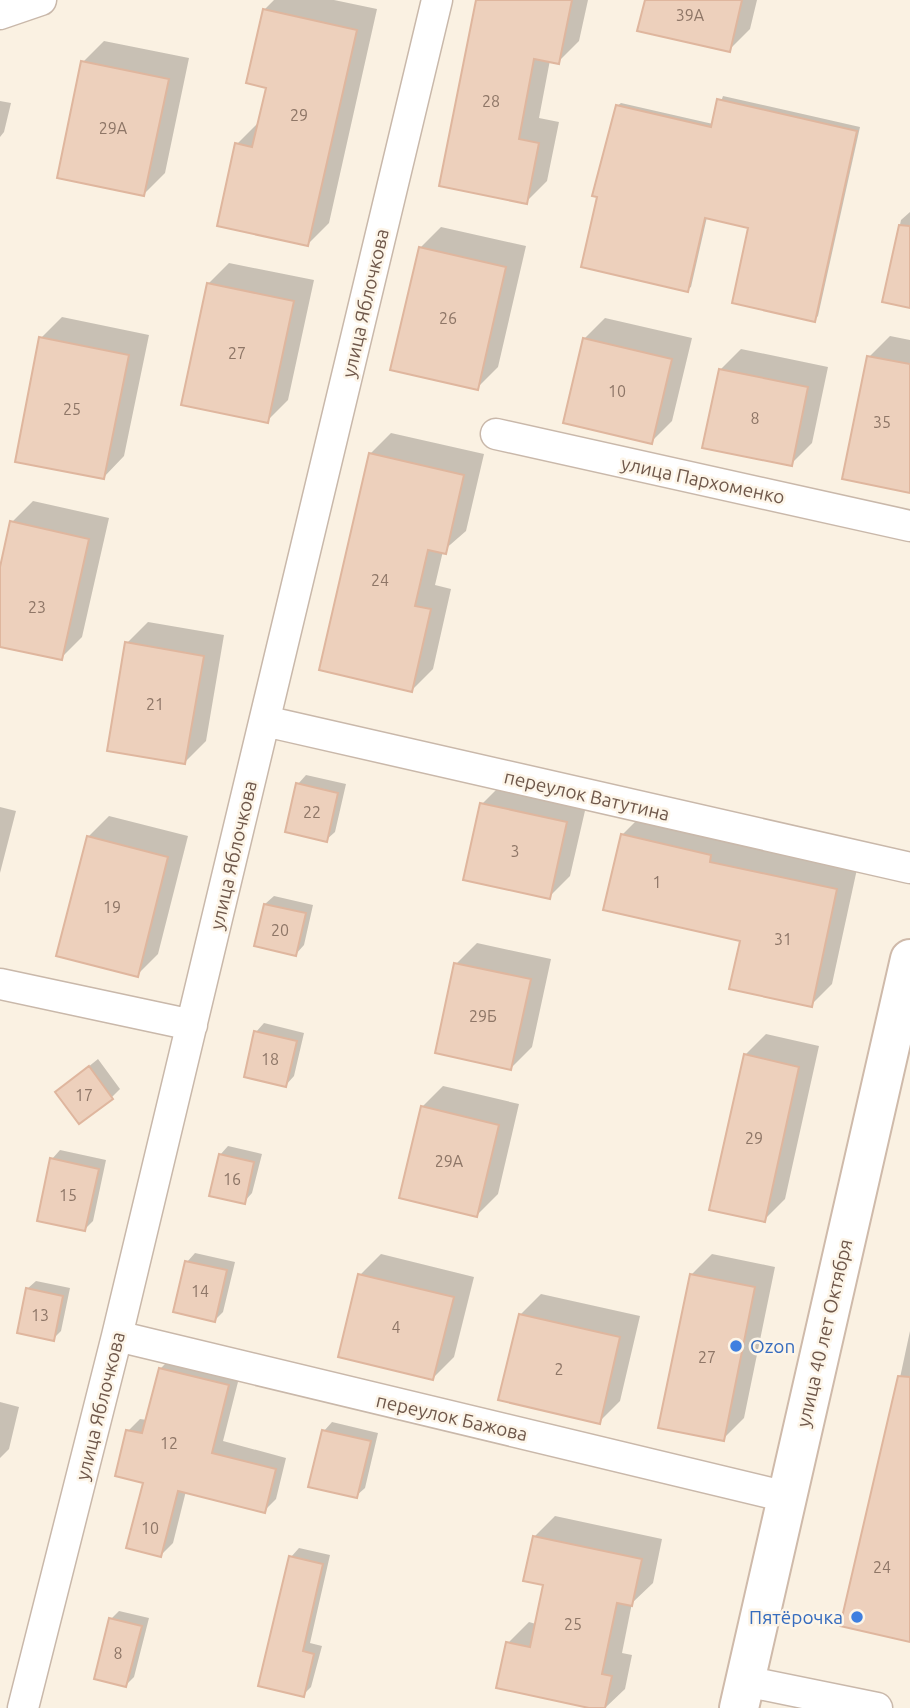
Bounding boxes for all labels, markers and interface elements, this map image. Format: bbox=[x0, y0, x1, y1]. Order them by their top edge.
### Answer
house number: 39А bbox=[676, 6, 705, 24]
house number: 28 bbox=[482, 92, 500, 110]
house number: 29 bbox=[290, 106, 308, 124]
house number: 29А bbox=[99, 119, 128, 137]
street label: улица Яблочкова bbox=[337, 226, 393, 380]
house number: 26 bbox=[439, 309, 457, 327]
house number: 27 bbox=[228, 344, 246, 362]
house number: 10 bbox=[608, 382, 626, 400]
house number: 25 bbox=[63, 400, 81, 418]
house number: 8 bbox=[750, 409, 760, 427]
house number: 35 bbox=[873, 413, 891, 431]
street label: улица Пархоменко bbox=[619, 452, 787, 508]
house number: 24 bbox=[371, 571, 389, 589]
house number: 23 bbox=[28, 598, 46, 616]
house number: 21 bbox=[146, 695, 164, 713]
street label: переулок Ватутина bbox=[502, 765, 672, 825]
street label: улица Яблочкова bbox=[205, 778, 261, 932]
house number: 22 bbox=[303, 803, 321, 821]
house number: 3 bbox=[510, 842, 520, 860]
house number: 1 bbox=[652, 873, 662, 891]
house number: 19 bbox=[103, 898, 121, 916]
house number: 20 bbox=[271, 921, 289, 939]
house number: 31 bbox=[774, 930, 792, 948]
house number: 29Б bbox=[469, 1007, 497, 1025]
house number: 18 bbox=[261, 1050, 279, 1068]
house number: 17 bbox=[75, 1086, 93, 1104]
house number: 29 bbox=[745, 1129, 763, 1147]
house number: 29А bbox=[435, 1152, 464, 1170]
house number: 16 bbox=[223, 1170, 241, 1188]
house number: 15 bbox=[59, 1186, 77, 1204]
street label: улица 40 лет Октября bbox=[792, 1237, 856, 1429]
house number: 14 bbox=[191, 1282, 209, 1300]
house number: 13 bbox=[31, 1306, 49, 1324]
house number: 4 bbox=[391, 1318, 401, 1336]
street label: улица Яблочкова bbox=[71, 1329, 129, 1483]
place label: Ozon bbox=[750, 1335, 795, 1357]
marker: Ozon bbox=[728, 1338, 744, 1354]
house number: 27 bbox=[698, 1348, 716, 1366]
house number: 2 bbox=[554, 1360, 564, 1378]
street label: переулок Бажова bbox=[374, 1389, 530, 1445]
house number: 12 bbox=[160, 1434, 178, 1452]
house number: 10 bbox=[141, 1519, 159, 1537]
house number: 24 bbox=[873, 1558, 891, 1576]
place label: Пятёрочка bbox=[749, 1606, 843, 1628]
marker: Пятёрочка bbox=[849, 1609, 865, 1625]
house number: 25 bbox=[564, 1615, 582, 1633]
house number: 8 bbox=[113, 1644, 123, 1662]

